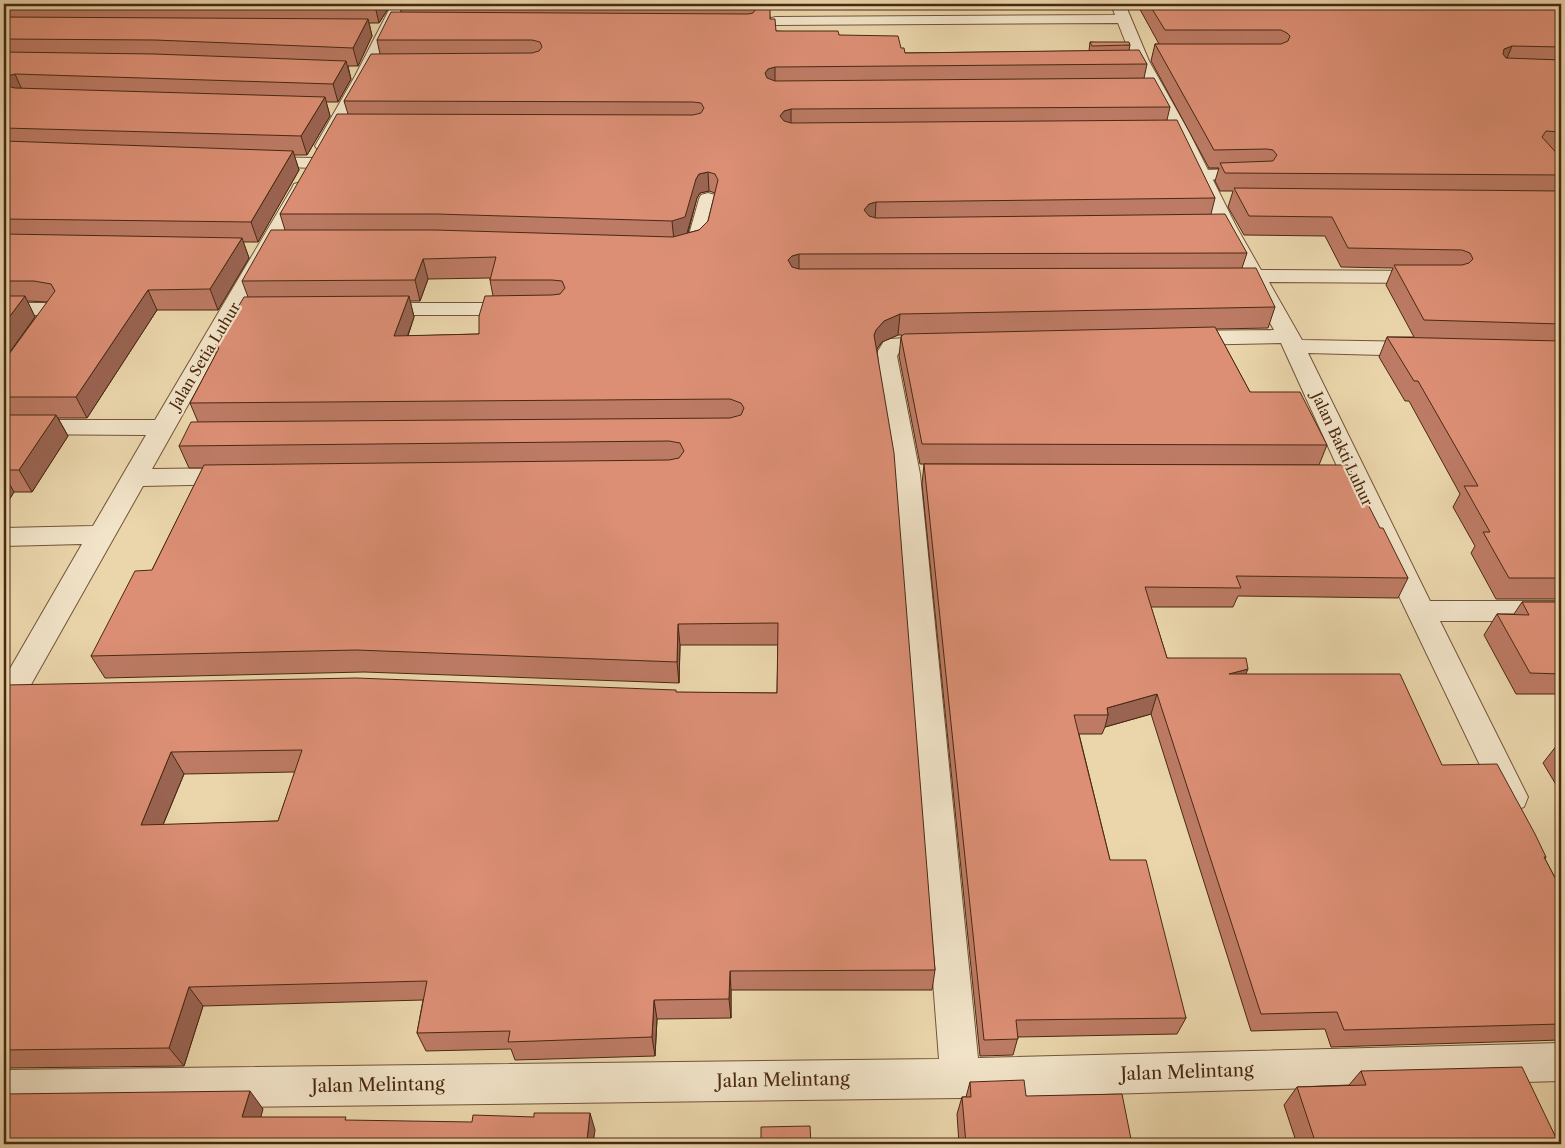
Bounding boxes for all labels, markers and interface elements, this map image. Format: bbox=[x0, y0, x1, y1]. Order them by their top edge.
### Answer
street label: Jalan Setia Luhur bbox=[164, 298, 244, 415]
street label: Jalan Bakti Luhur bbox=[1307, 387, 1377, 509]
street label: Jalan Melintang bbox=[1117, 1059, 1254, 1085]
street label: Jalan Melintang bbox=[713, 1068, 850, 1092]
street label: Jalan Melintang bbox=[308, 1073, 445, 1097]

